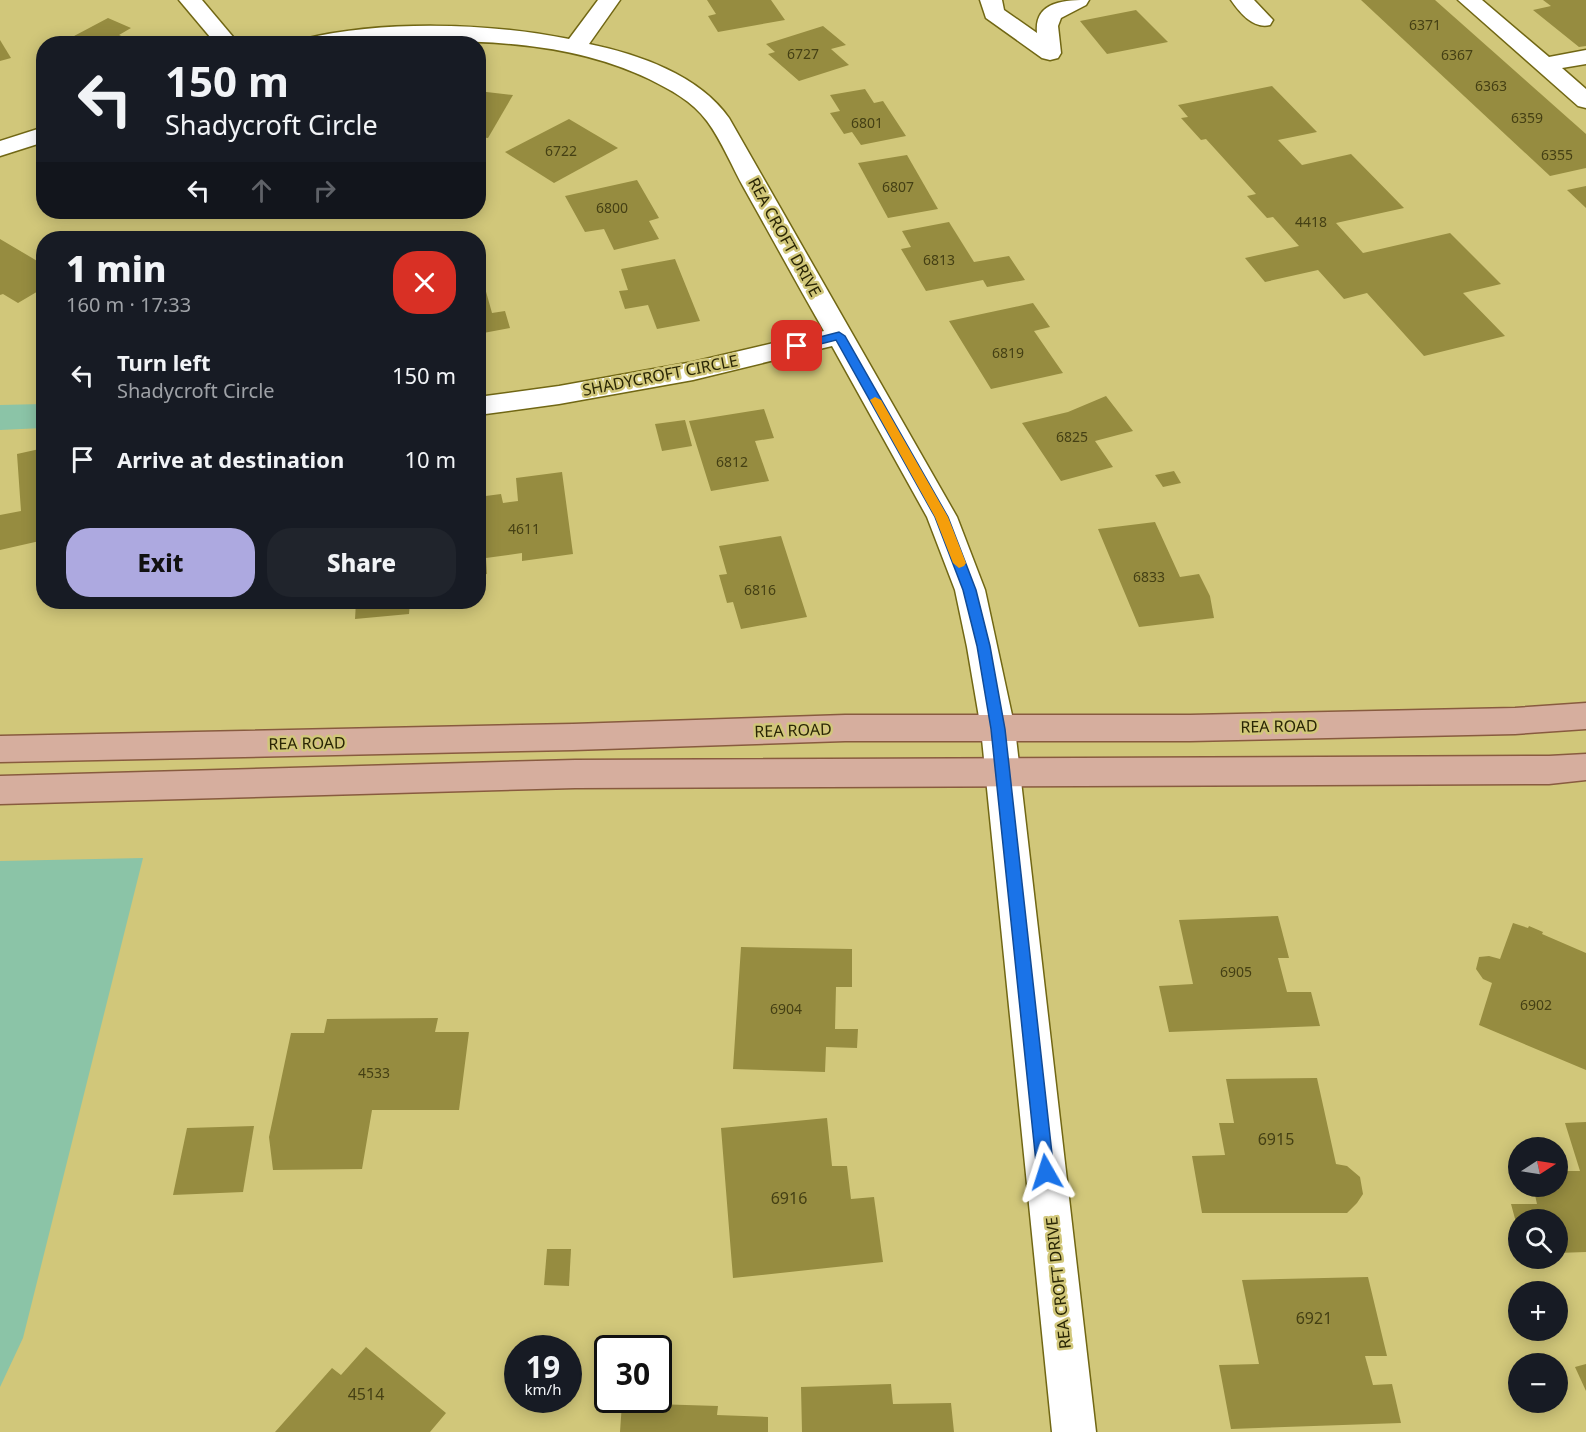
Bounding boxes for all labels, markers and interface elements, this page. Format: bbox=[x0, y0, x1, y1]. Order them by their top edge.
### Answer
house number: 6371 bbox=[1409, 15, 1441, 34]
house number: 6727 bbox=[787, 44, 819, 63]
house number: 6367 bbox=[1441, 45, 1473, 64]
text: 150 m bbox=[165, 52, 289, 109]
icon: left bbox=[66, 60, 144, 138]
house number: 6363 bbox=[1475, 76, 1507, 95]
text: Shadycroft Circle bbox=[165, 106, 378, 143]
house number: 6359 bbox=[1511, 108, 1543, 127]
house number: 6801 bbox=[851, 113, 883, 132]
house number: 6722 bbox=[545, 141, 577, 160]
house number: 6355 bbox=[1541, 145, 1573, 164]
icon: left bbox=[182, 174, 215, 207]
icon: ahead bbox=[245, 174, 278, 207]
icon: right bbox=[308, 174, 341, 207]
street label: REA CROFT DRIVE bbox=[743, 174, 827, 300]
house number: 6807 bbox=[882, 177, 914, 196]
house number: 6800 bbox=[596, 198, 628, 217]
house number: 4418 bbox=[1295, 212, 1327, 231]
text: 1 min bbox=[66, 244, 167, 293]
house number: 6813 bbox=[923, 250, 955, 269]
button: close bbox=[393, 251, 456, 314]
text: 160 m · 17:33 bbox=[66, 291, 191, 318]
pin bbox=[771, 320, 822, 371]
icon: arrive bbox=[780, 329, 813, 362]
house number: 6819 bbox=[992, 343, 1024, 362]
text: Turn left bbox=[117, 347, 211, 377]
street label: SHADYCROFT CIRCLE bbox=[580, 349, 740, 401]
icon: left bbox=[66, 359, 99, 392]
text: 150 m bbox=[392, 360, 456, 390]
text: Shadycroft Circle bbox=[117, 377, 275, 404]
house number: 6825 bbox=[1056, 427, 1088, 446]
icon: arrive bbox=[66, 443, 99, 476]
text: Arrive at destination bbox=[117, 444, 344, 474]
text: 10 m bbox=[405, 444, 456, 474]
house number: 6812 bbox=[716, 452, 748, 471]
house number: 4611 bbox=[508, 519, 540, 538]
button: Exit bbox=[66, 528, 255, 597]
button: Share bbox=[267, 528, 456, 597]
house number: 6833 bbox=[1133, 567, 1165, 586]
house number: 6816 bbox=[744, 580, 776, 599]
street label: REA ROAD bbox=[1240, 714, 1318, 738]
street label: REA ROAD bbox=[754, 718, 832, 742]
street label: REA ROAD bbox=[268, 731, 346, 755]
house number: 6905 bbox=[1220, 962, 1252, 981]
house number: 6902 bbox=[1520, 995, 1552, 1014]
house number: 6904 bbox=[770, 999, 802, 1018]
house number: 4533 bbox=[358, 1063, 390, 1082]
house number: 6915 bbox=[1258, 1128, 1294, 1150]
north arrow bbox=[1508, 1137, 1568, 1197]
map controls bbox=[1508, 1137, 1568, 1413]
position arrow bbox=[1014, 1140, 1078, 1204]
house number: 6916 bbox=[771, 1187, 807, 1209]
button: search bbox=[1508, 1209, 1568, 1269]
street label: REA CROFT DRIVE bbox=[1040, 1216, 1076, 1350]
button: + bbox=[1508, 1281, 1568, 1341]
house number: 6921 bbox=[1296, 1307, 1332, 1329]
speed limit sign: 30 bbox=[594, 1335, 672, 1413]
text: 19 bbox=[526, 1346, 560, 1387]
button: − bbox=[1508, 1353, 1568, 1413]
text: km/h bbox=[525, 1379, 561, 1399]
house number: 4514 bbox=[348, 1383, 384, 1405]

